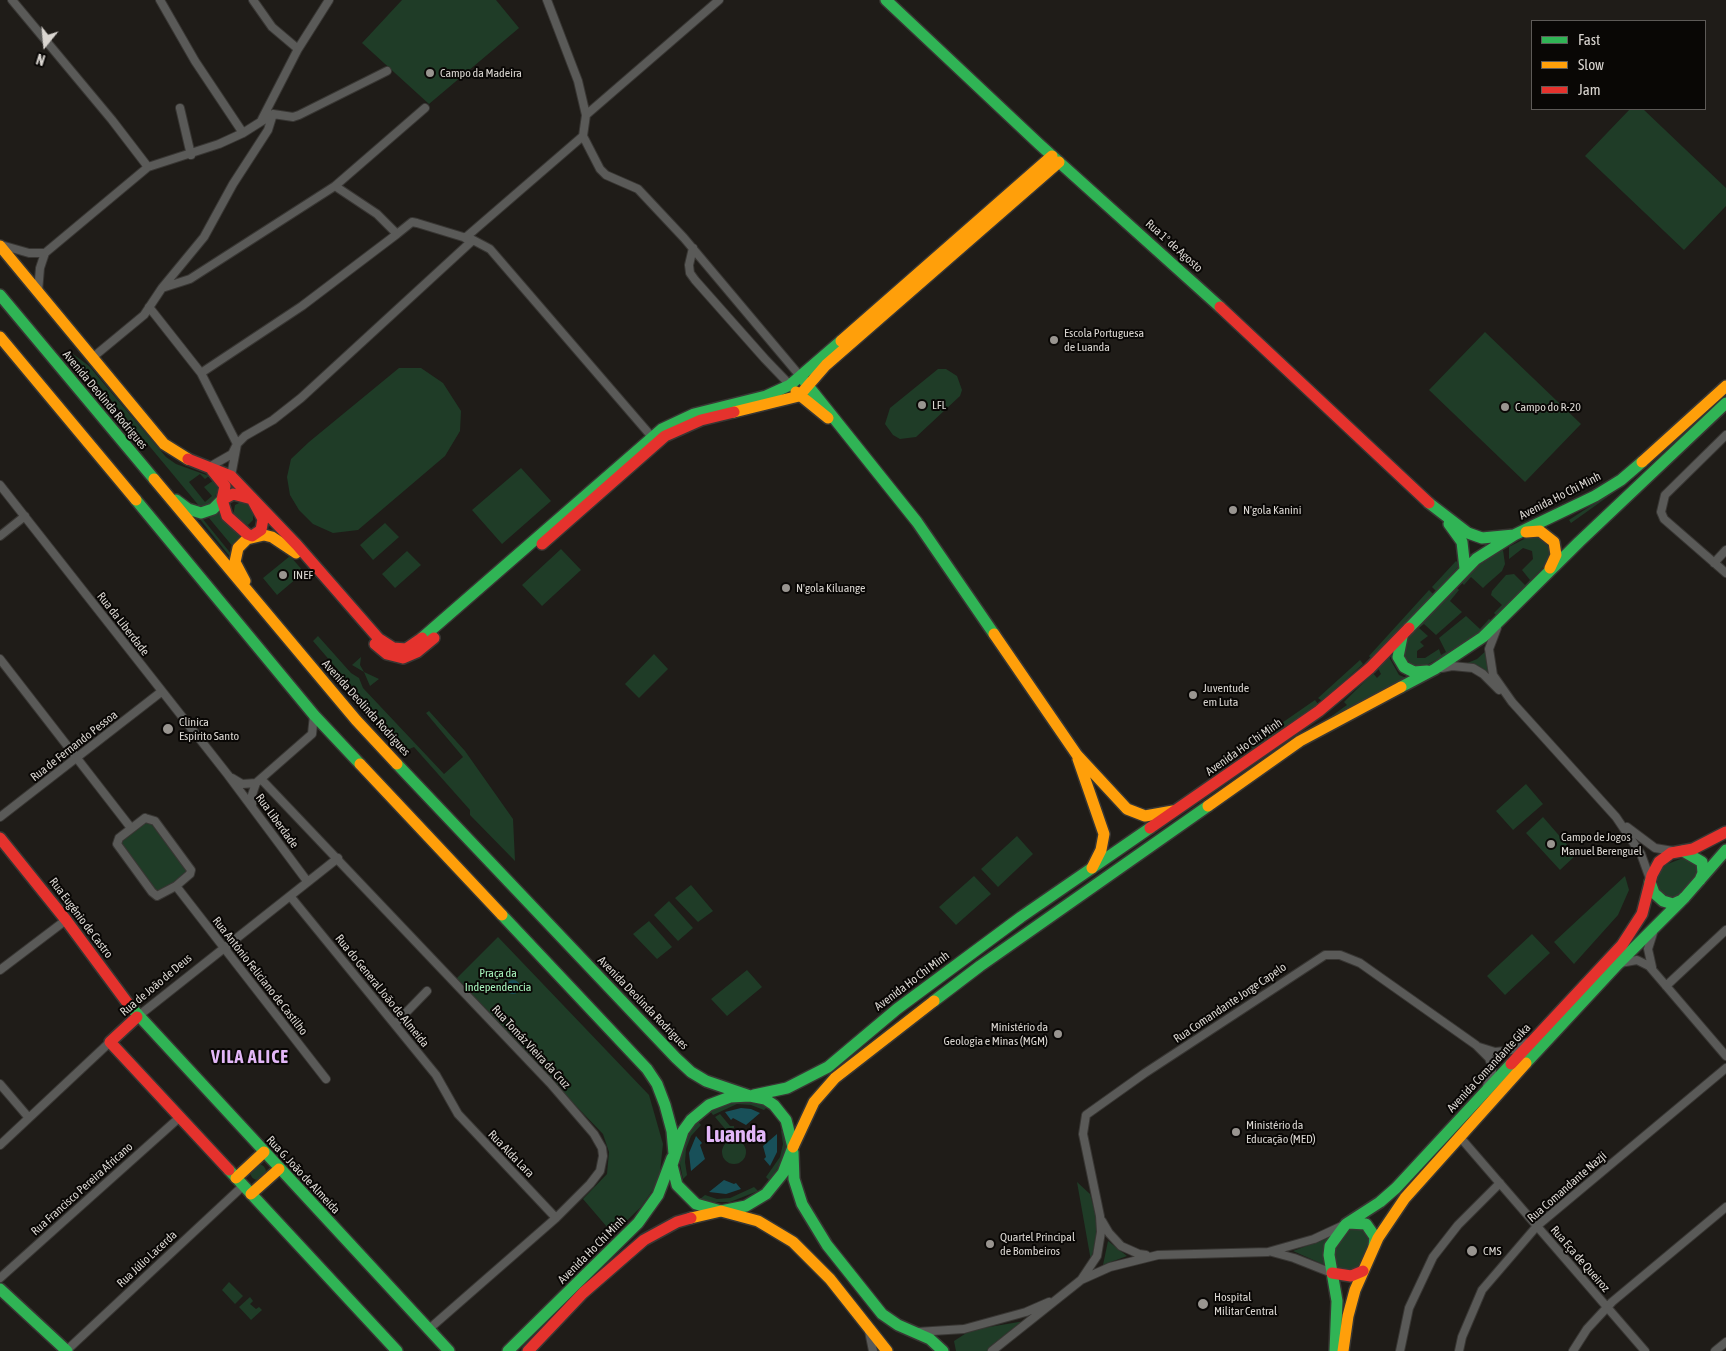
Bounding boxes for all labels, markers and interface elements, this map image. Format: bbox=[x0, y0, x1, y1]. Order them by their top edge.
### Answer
north arrow bbox=[20, 20, 70, 70]
legend bbox=[1531, 20, 1706, 110]
text: Fast bbox=[1578, 31, 1600, 48]
text: N bbox=[34, 50, 47, 68]
text: Slow bbox=[1578, 56, 1604, 73]
place label: Campo da Madeira bbox=[440, 66, 522, 80]
marker: Campo da Madeira bbox=[424, 67, 436, 79]
text: Jam bbox=[1578, 81, 1601, 98]
street label: Rua 1º de Agosto bbox=[1142, 217, 1206, 275]
place label: Escola Portuguesa de Luanda bbox=[1064, 326, 1144, 354]
marker: Escola Portuguesa de Luanda bbox=[1048, 334, 1060, 346]
street label: Avenida Deolinda Rodrigues bbox=[60, 348, 150, 452]
place label: LFL bbox=[932, 398, 946, 412]
marker: LFL bbox=[916, 399, 928, 411]
place label: Campo do R-20 bbox=[1515, 400, 1581, 414]
marker: Campo do R-20 bbox=[1499, 401, 1511, 413]
street label: Avenida Ho Chi Minh bbox=[1517, 469, 1603, 523]
place label: N'gola Kanini bbox=[1243, 503, 1301, 517]
marker: N'gola Kanini bbox=[1227, 504, 1239, 516]
place label: INEF bbox=[293, 568, 313, 582]
marker: INEF bbox=[277, 569, 289, 581]
place label: N'gola Kiluange bbox=[796, 581, 865, 595]
marker: N'gola Kiluange bbox=[780, 582, 792, 594]
street label: Rua da Liberdade bbox=[94, 589, 152, 659]
street label: Avenida Deolinda Rodrigues bbox=[319, 657, 413, 759]
place label: Juventude em Luta bbox=[1203, 681, 1249, 709]
marker: Juventude em Luta bbox=[1187, 689, 1199, 701]
street label: Rua de Fernando Pessoa bbox=[28, 708, 120, 784]
place label: Clínica Espírito Santo bbox=[179, 715, 239, 743]
street label: Avenida Ho Chi Minh bbox=[1203, 715, 1285, 779]
marker: Clínica Espírito Santo bbox=[161, 722, 175, 736]
street label: Rua Liberdade bbox=[253, 791, 301, 851]
place label: Campo de Jogos Manuel Berenguel bbox=[1561, 830, 1642, 858]
marker: Campo de Jogos Manuel Berenguel bbox=[1545, 838, 1557, 850]
street label: Rua Eugênio de Castro bbox=[46, 875, 116, 961]
street label: Rua António Feliciano de Castilho bbox=[209, 914, 311, 1038]
street label: Rua do General João de Almeida bbox=[332, 932, 432, 1050]
street label: Avenida Ho Chi Minh bbox=[872, 948, 952, 1014]
street label: Rua de João de Deus bbox=[117, 951, 195, 1019]
street label: Avenida Deolinda Rodrigues bbox=[595, 953, 691, 1053]
street label: Rua Comandante Jorge Capelo bbox=[1171, 960, 1289, 1046]
park label: Praça da Independencia bbox=[465, 966, 531, 994]
street label: Rua Tomáz Vieira da Cruz bbox=[489, 1002, 573, 1092]
place label: Ministério da Geologia e Minas (MGM) bbox=[943, 1020, 1048, 1048]
street label: Avenida Comandante Gika bbox=[1444, 1021, 1534, 1115]
marker: Ministério da Geologia e Minas (MGM) bbox=[1052, 1028, 1064, 1040]
district label: VILA ALICE bbox=[210, 1046, 290, 1068]
place label: Ministério da Educação (MED) bbox=[1246, 1118, 1316, 1146]
district label: Luanda bbox=[706, 1122, 766, 1148]
marker: Ministério da Educação (MED) bbox=[1230, 1126, 1242, 1138]
street label: Rua Alda Lara bbox=[485, 1127, 537, 1181]
street label: Rua G. João de Almeida bbox=[263, 1133, 343, 1217]
street label: Rua Francisco Pereira Africano bbox=[28, 1140, 136, 1238]
street label: Rua Comandante Nazji bbox=[1524, 1149, 1610, 1225]
street label: Avenida Ho Chi Minh bbox=[555, 1213, 629, 1287]
street label: Rua Eça de Queiroz bbox=[1547, 1223, 1613, 1295]
street label: Rua Júlio Lacerda bbox=[114, 1228, 180, 1290]
place label: Quartel Principal de Bombeiros bbox=[1000, 1230, 1075, 1258]
marker: Quartel Principal de Bombeiros bbox=[984, 1238, 996, 1250]
marker: CMS bbox=[1465, 1244, 1479, 1258]
place label: CMS bbox=[1483, 1244, 1501, 1258]
place label: Hospital Militar Central bbox=[1214, 1290, 1277, 1318]
marker: Hospital Militar Central bbox=[1196, 1297, 1210, 1311]

